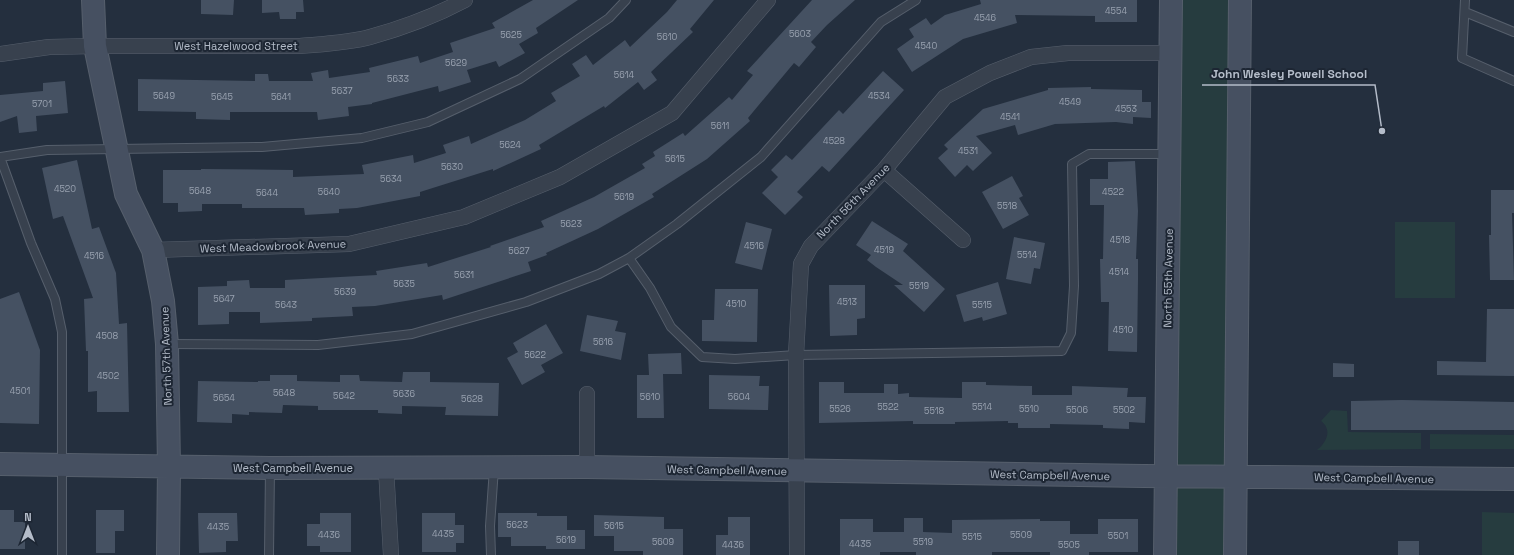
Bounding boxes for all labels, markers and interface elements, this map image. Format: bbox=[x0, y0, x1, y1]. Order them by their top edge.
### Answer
house number: 4554 bbox=[1105, 5, 1127, 17]
house number: 4546 bbox=[974, 12, 997, 24]
house number: 5603 bbox=[789, 28, 811, 40]
house number: 5625 bbox=[500, 29, 522, 41]
house number: 5610 bbox=[657, 31, 677, 43]
street label: West Hazelwood Street bbox=[174, 39, 298, 53]
house number: 4540 bbox=[915, 40, 937, 52]
house number: 5629 bbox=[445, 57, 467, 69]
callout: John Wesley Powell School bbox=[1202, 61, 1375, 85]
text: John Wesley Powell School bbox=[1211, 66, 1367, 82]
house number: 5614 bbox=[614, 69, 635, 81]
house number: 5633 bbox=[387, 73, 409, 85]
house number: 5637 bbox=[331, 85, 353, 97]
house number: 5649 bbox=[153, 90, 175, 102]
house number: 4534 bbox=[868, 90, 890, 102]
house number: 5645 bbox=[211, 91, 233, 103]
house number: 5641 bbox=[271, 91, 291, 103]
house number: 4549 bbox=[1059, 96, 1081, 108]
house number: 5701 bbox=[32, 98, 52, 110]
house number: 4553 bbox=[1115, 103, 1137, 115]
house number: 4541 bbox=[1000, 111, 1020, 123]
house number: 5611 bbox=[711, 120, 729, 132]
house number: 4528 bbox=[823, 135, 845, 147]
house number: 5624 bbox=[499, 139, 521, 151]
house number: 4531 bbox=[958, 145, 978, 157]
house number: 5615 bbox=[665, 153, 685, 165]
street label: North 56th Avenue bbox=[813, 160, 893, 242]
house number: 5630 bbox=[441, 161, 463, 173]
house number: 5634 bbox=[380, 173, 402, 185]
house number: 4520 bbox=[54, 183, 76, 195]
house number: 5648 bbox=[189, 185, 211, 197]
house number: 5640 bbox=[318, 186, 340, 198]
house number: 4522 bbox=[1102, 186, 1124, 198]
house number: 5644 bbox=[256, 187, 278, 199]
house number: 5619 bbox=[614, 191, 634, 203]
house number: 5518 bbox=[997, 200, 1017, 212]
house number: 5623 bbox=[560, 218, 582, 230]
street label: North 55th Avenue bbox=[1160, 228, 1176, 328]
house number: 4518 bbox=[1110, 234, 1131, 246]
street label: West Meadowbrook Avenue bbox=[200, 236, 346, 256]
house number: 4516 bbox=[744, 240, 765, 252]
house number: 4519 bbox=[874, 244, 894, 256]
house number: 5627 bbox=[508, 245, 530, 257]
house number: 5514 bbox=[1017, 249, 1037, 261]
house number: 4516 bbox=[84, 250, 105, 262]
house number: 4514 bbox=[1109, 266, 1130, 278]
house number: 5631 bbox=[454, 269, 474, 281]
house number: 5635 bbox=[393, 278, 415, 290]
house number: 5519 bbox=[909, 280, 929, 292]
house number: 5639 bbox=[334, 286, 356, 298]
house number: 5647 bbox=[213, 293, 235, 305]
house number: 4513 bbox=[837, 296, 857, 308]
house number: 4510 bbox=[726, 298, 746, 310]
house number: 5643 bbox=[275, 299, 297, 311]
house number: 5515 bbox=[972, 299, 992, 311]
street label: North 57th Avenue bbox=[157, 306, 175, 406]
house number: 4510 bbox=[1113, 324, 1133, 336]
house number: 4508 bbox=[96, 330, 119, 342]
house number: 5616 bbox=[593, 336, 614, 348]
house number: 5622 bbox=[524, 349, 546, 361]
house number: 4502 bbox=[97, 370, 119, 382]
house number: 4501 bbox=[10, 385, 31, 397]
house number: 5648 bbox=[273, 387, 295, 399]
house number: 5636 bbox=[393, 388, 415, 400]
house number: 5642 bbox=[333, 390, 355, 402]
house number: 5610 bbox=[640, 391, 660, 403]
house number: 5604 bbox=[728, 391, 751, 403]
house number: 5654 bbox=[213, 392, 235, 404]
house number: 5628 bbox=[461, 393, 483, 405]
house number: 5522 bbox=[877, 401, 899, 413]
house number: 5514 bbox=[972, 401, 992, 413]
house number: 5526 bbox=[829, 403, 851, 415]
house number: 5510 bbox=[1019, 403, 1039, 415]
house number: 5506 bbox=[1066, 404, 1089, 416]
house number: 5502 bbox=[1113, 404, 1135, 416]
house number: 5518 bbox=[924, 405, 944, 417]
street label: West Campbell Avenue bbox=[233, 461, 353, 475]
street label: West Campbell Avenue bbox=[667, 462, 787, 478]
street label: West Campbell Avenue bbox=[990, 467, 1110, 483]
street label: West Campbell Avenue bbox=[1314, 470, 1434, 486]
north arrow bbox=[8, 507, 48, 547]
text: N bbox=[24, 510, 32, 524]
house number: 5623 bbox=[506, 519, 528, 531]
house number: 5615 bbox=[604, 520, 624, 532]
house number: 4435 bbox=[207, 521, 229, 533]
house number: 4435 bbox=[432, 528, 454, 540]
house number: 4436 bbox=[318, 529, 341, 541]
house number: 5509 bbox=[1010, 529, 1032, 541]
house number: 5501 bbox=[1108, 530, 1128, 542]
house number: 5515 bbox=[962, 531, 982, 543]
house number: 5619 bbox=[556, 534, 576, 546]
house number: 5609 bbox=[652, 536, 674, 548]
house number: 5519 bbox=[913, 536, 933, 548]
house number: 4435 bbox=[849, 538, 871, 550]
house number: 4436 bbox=[722, 539, 745, 551]
house number: 5505 bbox=[1058, 539, 1080, 551]

